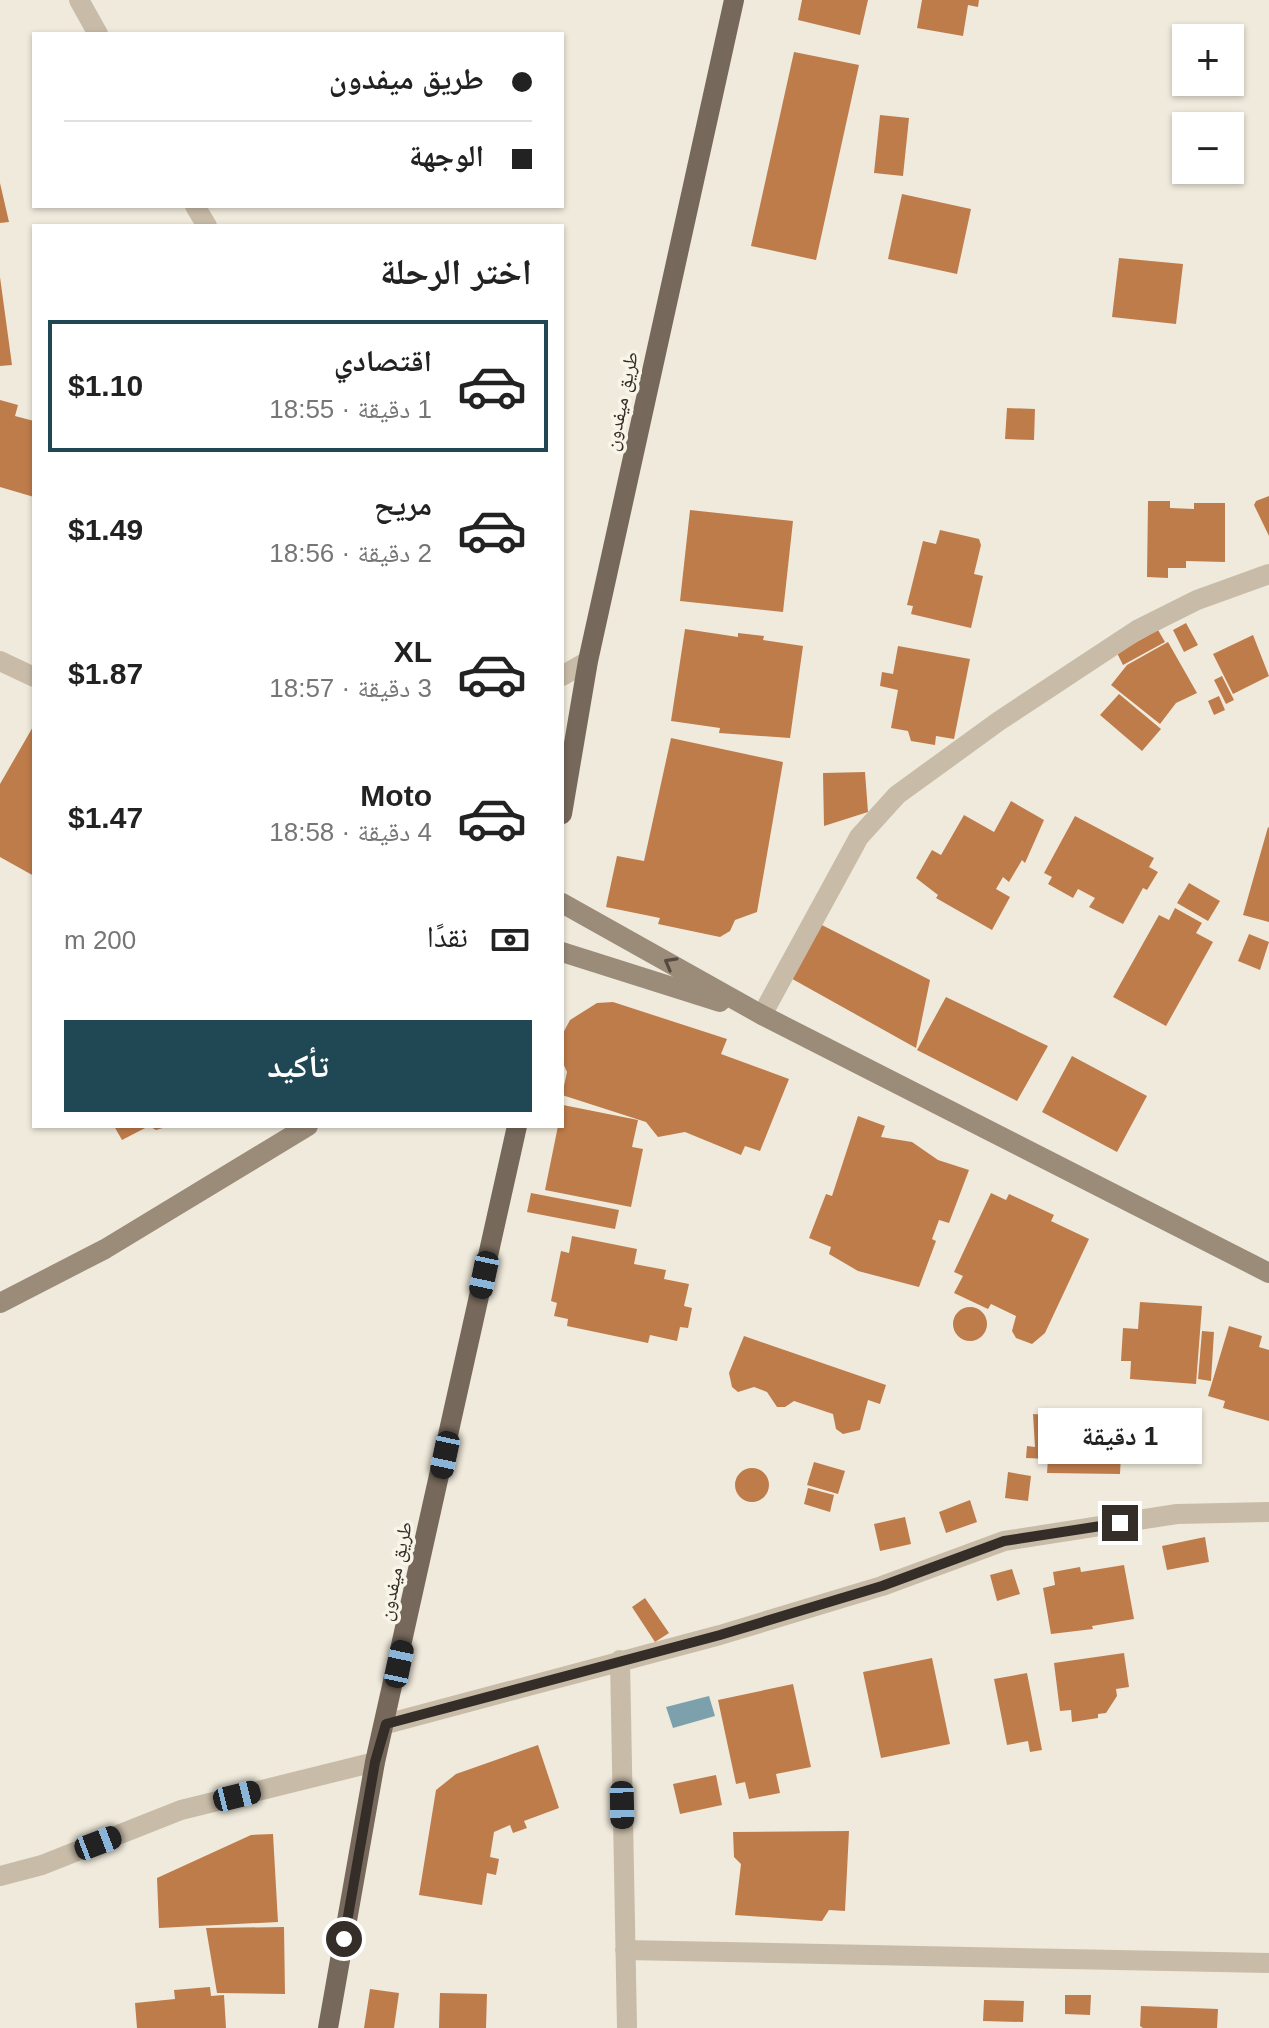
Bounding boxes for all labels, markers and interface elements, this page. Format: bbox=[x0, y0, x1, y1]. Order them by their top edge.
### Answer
map controls bbox=[1172, 24, 1244, 184]
button: + bbox=[1172, 24, 1244, 96]
text: طريق ميفدون bbox=[329, 62, 484, 95]
button: − bbox=[1172, 112, 1244, 184]
text: الوجهة bbox=[409, 139, 484, 172]
text: اختر الرحلة bbox=[380, 251, 532, 292]
text: اقتصادي bbox=[334, 344, 432, 377]
street label: طريق ميفدون bbox=[600, 349, 643, 453]
icon: car bbox=[456, 350, 528, 422]
text: $1.10 bbox=[68, 369, 143, 402]
text: 1 دقيقة · 18:55 bbox=[269, 394, 432, 424]
text: مريح bbox=[374, 488, 432, 521]
icon: car bbox=[456, 494, 528, 566]
text: $1.49 bbox=[68, 513, 143, 546]
text: 2 دقيقة · 18:56 bbox=[269, 538, 432, 568]
text: XL bbox=[394, 635, 432, 668]
icon: car bbox=[456, 638, 528, 710]
text: $1.87 bbox=[68, 657, 143, 690]
text: 3 دقيقة · 18:57 bbox=[269, 673, 432, 703]
text: Moto bbox=[360, 779, 432, 812]
icon: car bbox=[456, 782, 528, 854]
text: $1.47 bbox=[68, 801, 143, 834]
text: 4 دقيقة · 18:58 bbox=[269, 817, 432, 847]
icon: cash bbox=[488, 918, 532, 962]
text: نقدًا bbox=[427, 920, 468, 953]
text: 200 m bbox=[64, 925, 136, 955]
one-way arrow bbox=[664, 958, 678, 973]
button: تأكيد bbox=[64, 1020, 532, 1112]
car bbox=[467, 1249, 501, 1301]
callout: 1 دقيقة bbox=[1038, 1407, 1202, 1463]
text: 1 دقيقة bbox=[1082, 1421, 1158, 1451]
car bbox=[428, 1429, 462, 1481]
route end bbox=[1102, 1505, 1138, 1541]
street label: طريق ميفدون bbox=[374, 1519, 417, 1623]
car bbox=[382, 1638, 416, 1690]
car bbox=[211, 1779, 263, 1813]
car bbox=[610, 1781, 634, 1829]
car bbox=[71, 1823, 125, 1863]
route start bbox=[326, 1921, 362, 1957]

